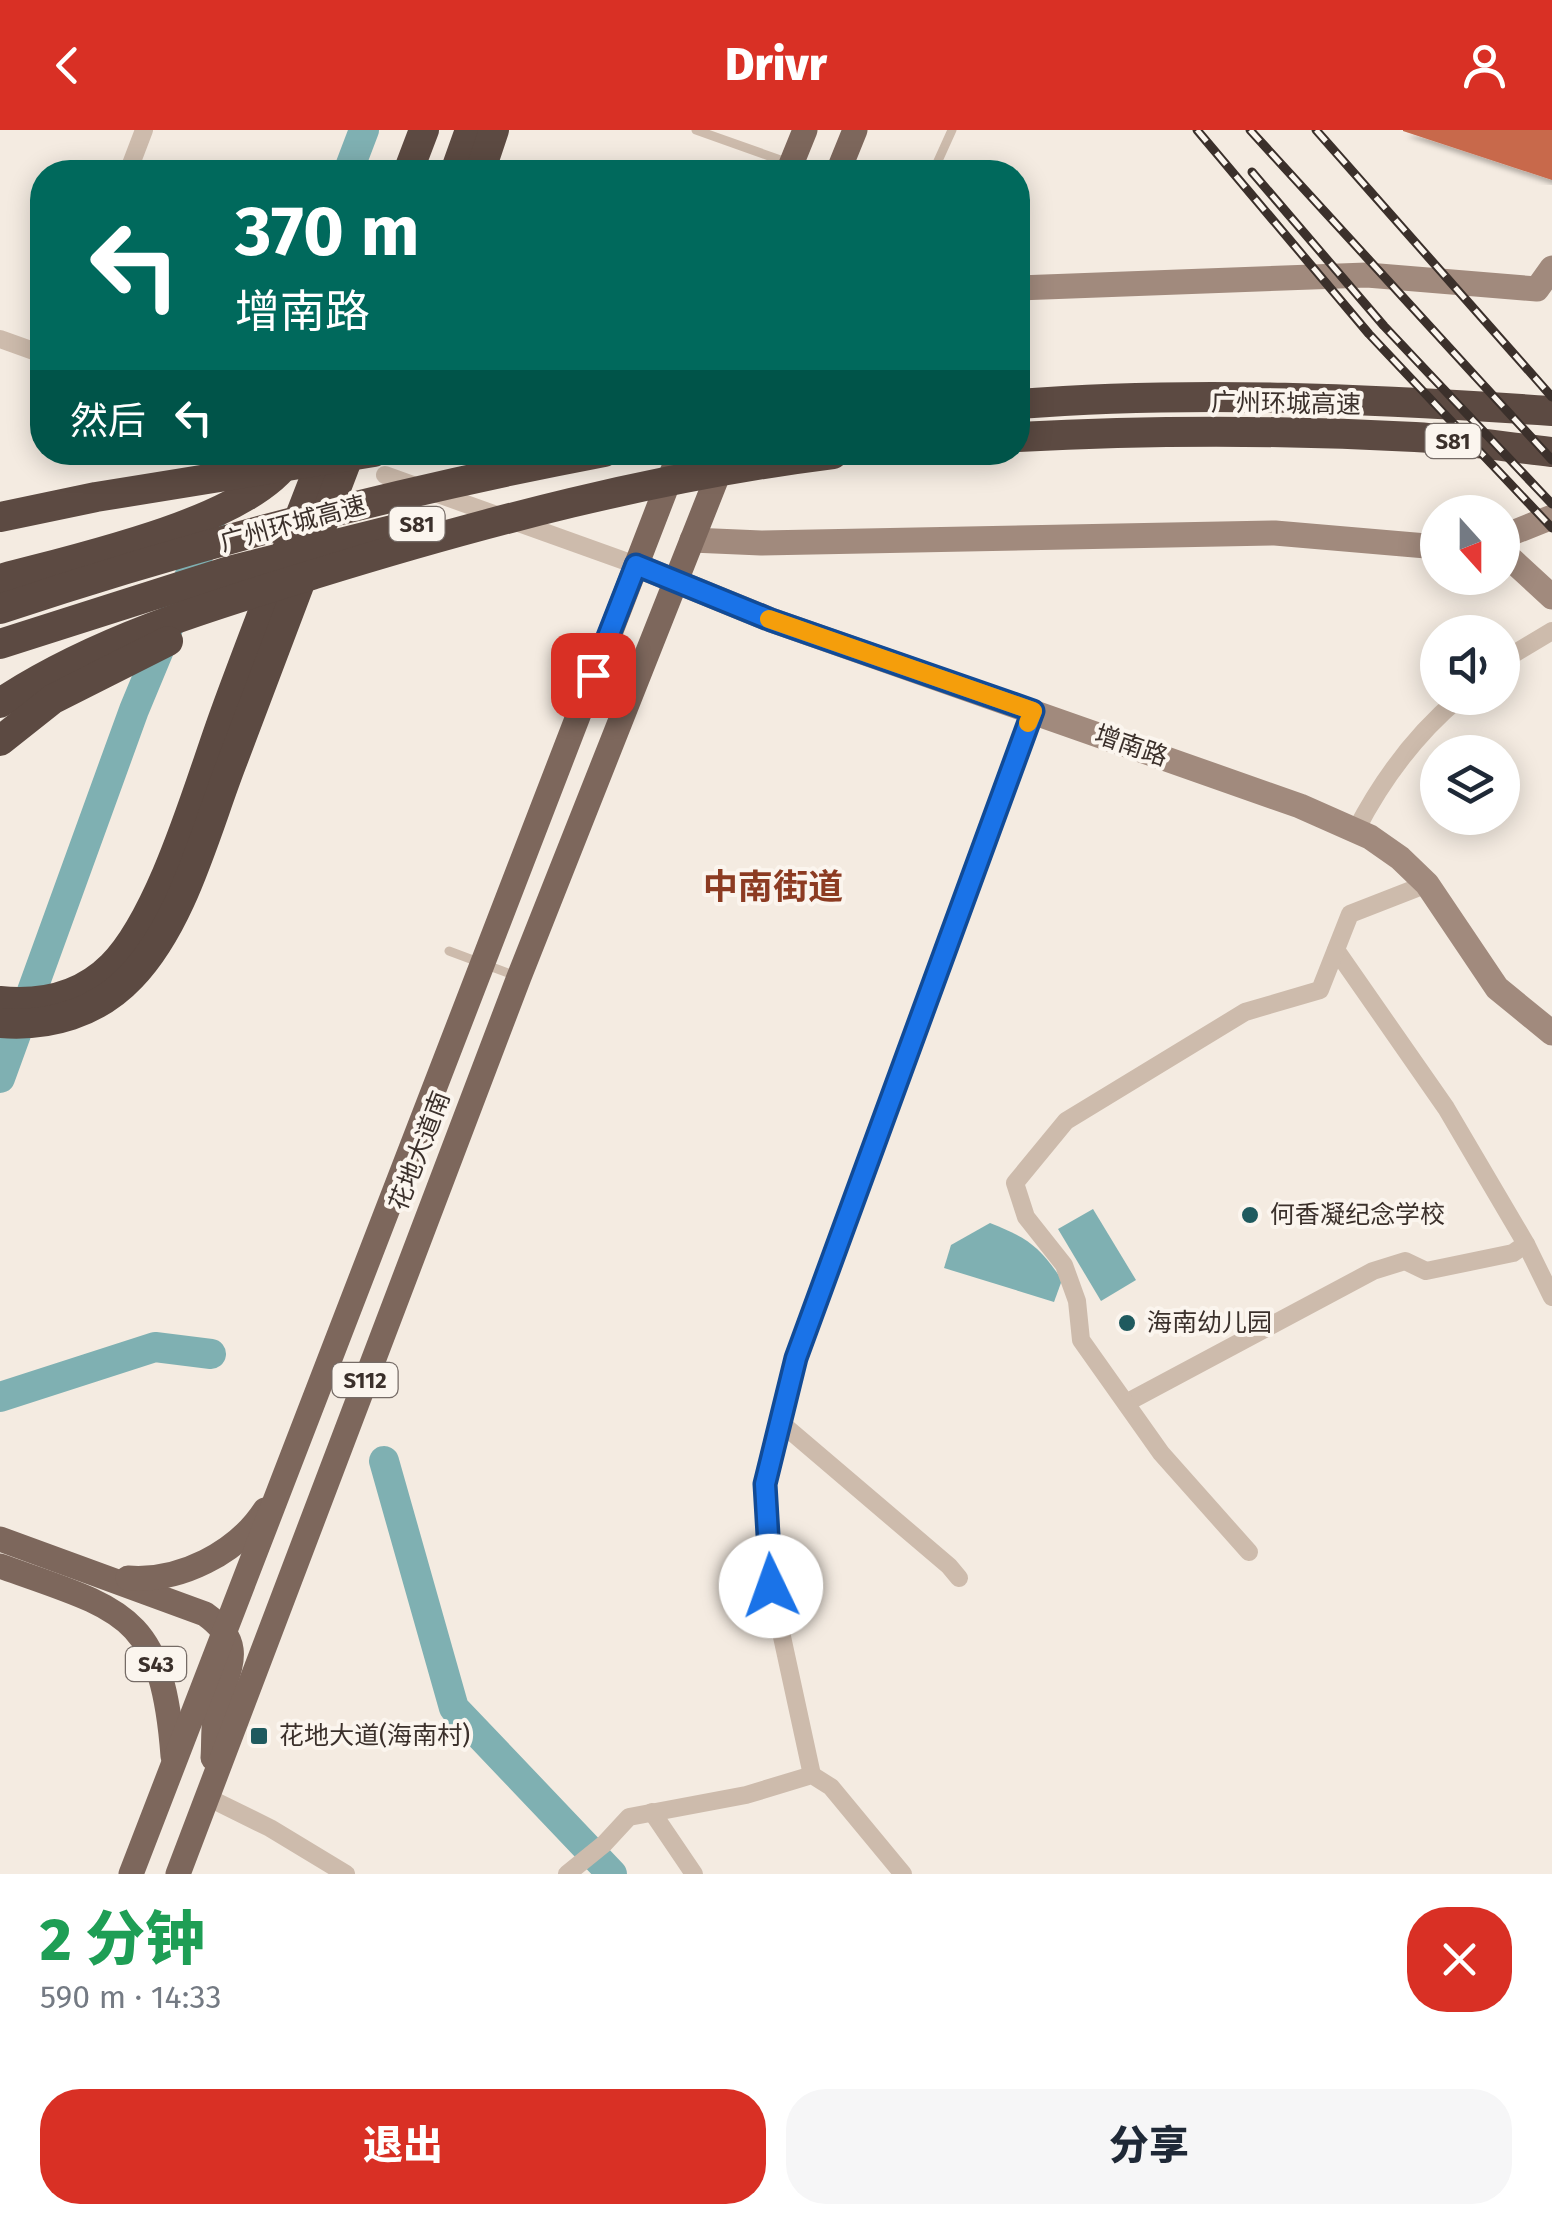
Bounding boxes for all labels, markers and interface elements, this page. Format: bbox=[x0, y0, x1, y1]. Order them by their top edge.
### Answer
icon: back bbox=[40, 38, 95, 93]
text: Drivr bbox=[725, 38, 827, 92]
icon: person bbox=[1457, 38, 1512, 93]
text: 370 m bbox=[235, 190, 420, 274]
icon: left bbox=[70, 200, 200, 330]
text: 增南路 bbox=[235, 285, 370, 339]
street label: 广州环城高速 bbox=[1211, 388, 1361, 420]
icon: left bbox=[166, 390, 221, 445]
text: 然后 bbox=[70, 398, 146, 444]
road number: S81 bbox=[1426, 424, 1480, 458]
street label: 广州环城高速 bbox=[217, 490, 369, 558]
north arrow bbox=[1420, 495, 1520, 595]
map controls bbox=[1420, 495, 1520, 835]
road number: S81 bbox=[390, 507, 444, 541]
button: sound bbox=[1420, 615, 1520, 715]
pin bbox=[551, 633, 636, 718]
icon: arrive bbox=[566, 648, 621, 703]
street label: 增南路 bbox=[1091, 720, 1171, 772]
button: layers bbox=[1420, 735, 1520, 835]
district label: 中南街道 bbox=[703, 866, 843, 908]
street label: 花地大道南 bbox=[384, 1087, 456, 1215]
place label: 何香凝纪念学校 bbox=[1270, 1200, 1445, 1230]
marker: 何香凝纪念学校 bbox=[1239, 1204, 1261, 1226]
place label: 海南幼儿园 bbox=[1147, 1308, 1272, 1338]
marker: 海南幼儿园 bbox=[1116, 1312, 1138, 1334]
road number: S112 bbox=[332, 1363, 398, 1397]
position arrow bbox=[719, 1534, 823, 1638]
road number: S43 bbox=[126, 1647, 186, 1681]
place label: 花地大道(海南村) bbox=[279, 1721, 470, 1751]
marker: 花地大道(海南村) bbox=[248, 1725, 270, 1747]
text: 2 分钟 bbox=[40, 1904, 205, 1976]
button: close bbox=[1407, 1907, 1512, 2012]
text: 590 m · 14:33 bbox=[40, 1978, 222, 2016]
button: 退出 bbox=[40, 2089, 766, 2204]
button: 分享 bbox=[786, 2089, 1512, 2204]

